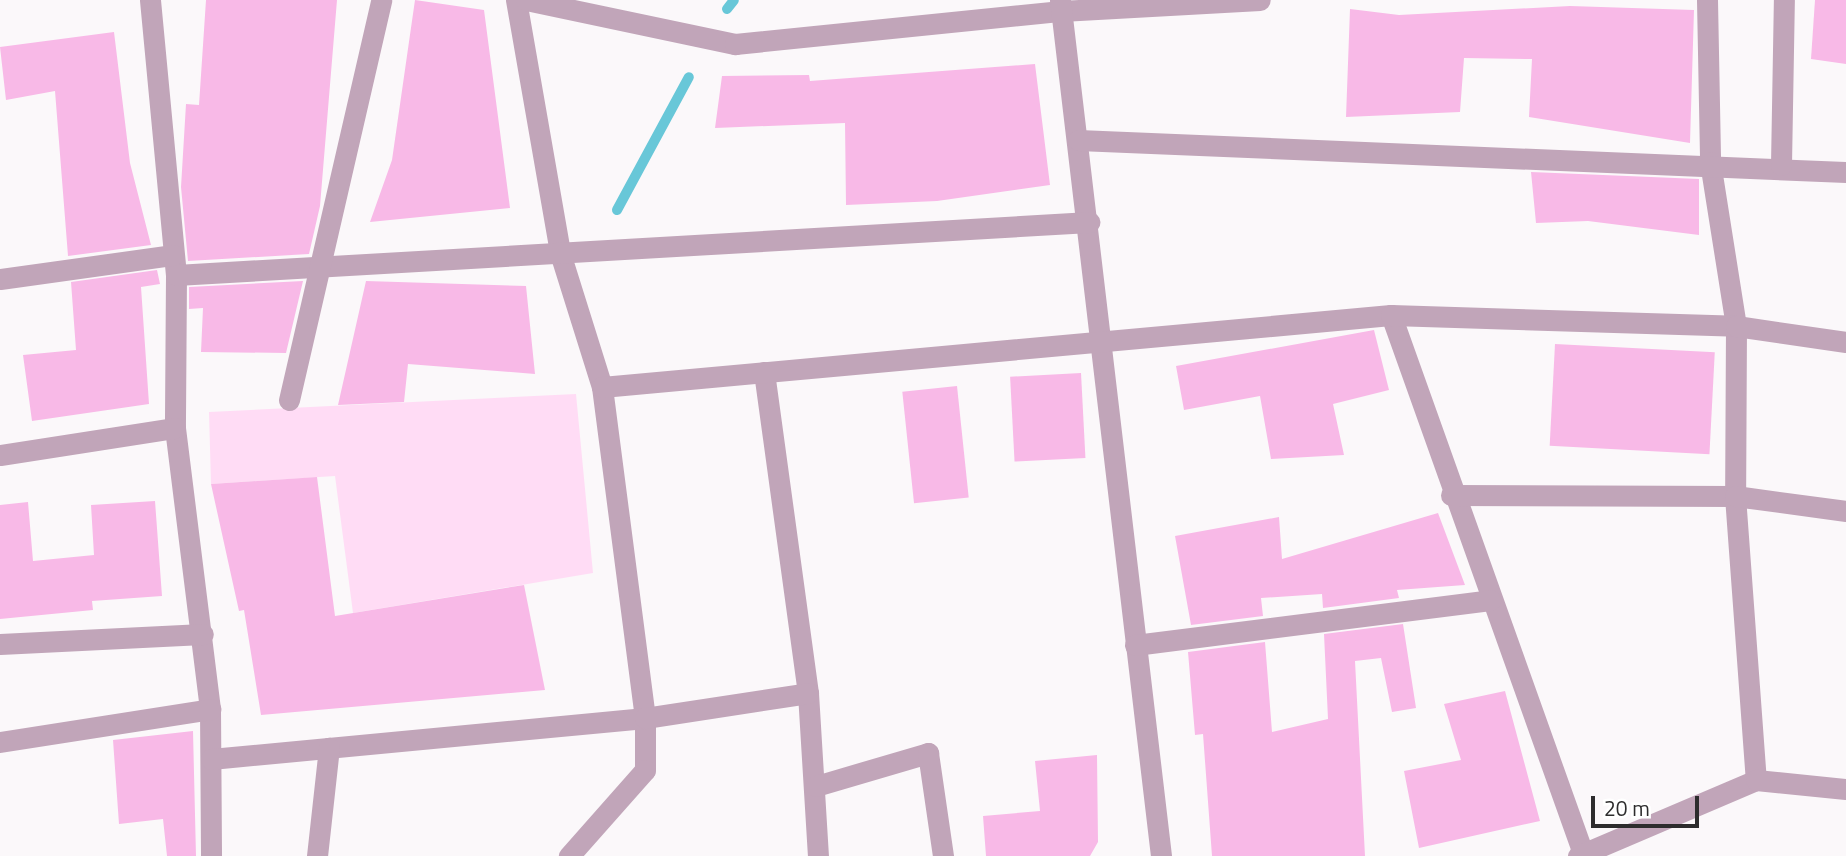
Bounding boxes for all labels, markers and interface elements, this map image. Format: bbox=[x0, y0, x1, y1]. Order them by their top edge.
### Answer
scale bar bbox=[1594, 782, 1702, 826]
text: 20 m bbox=[1604, 792, 1650, 824]

